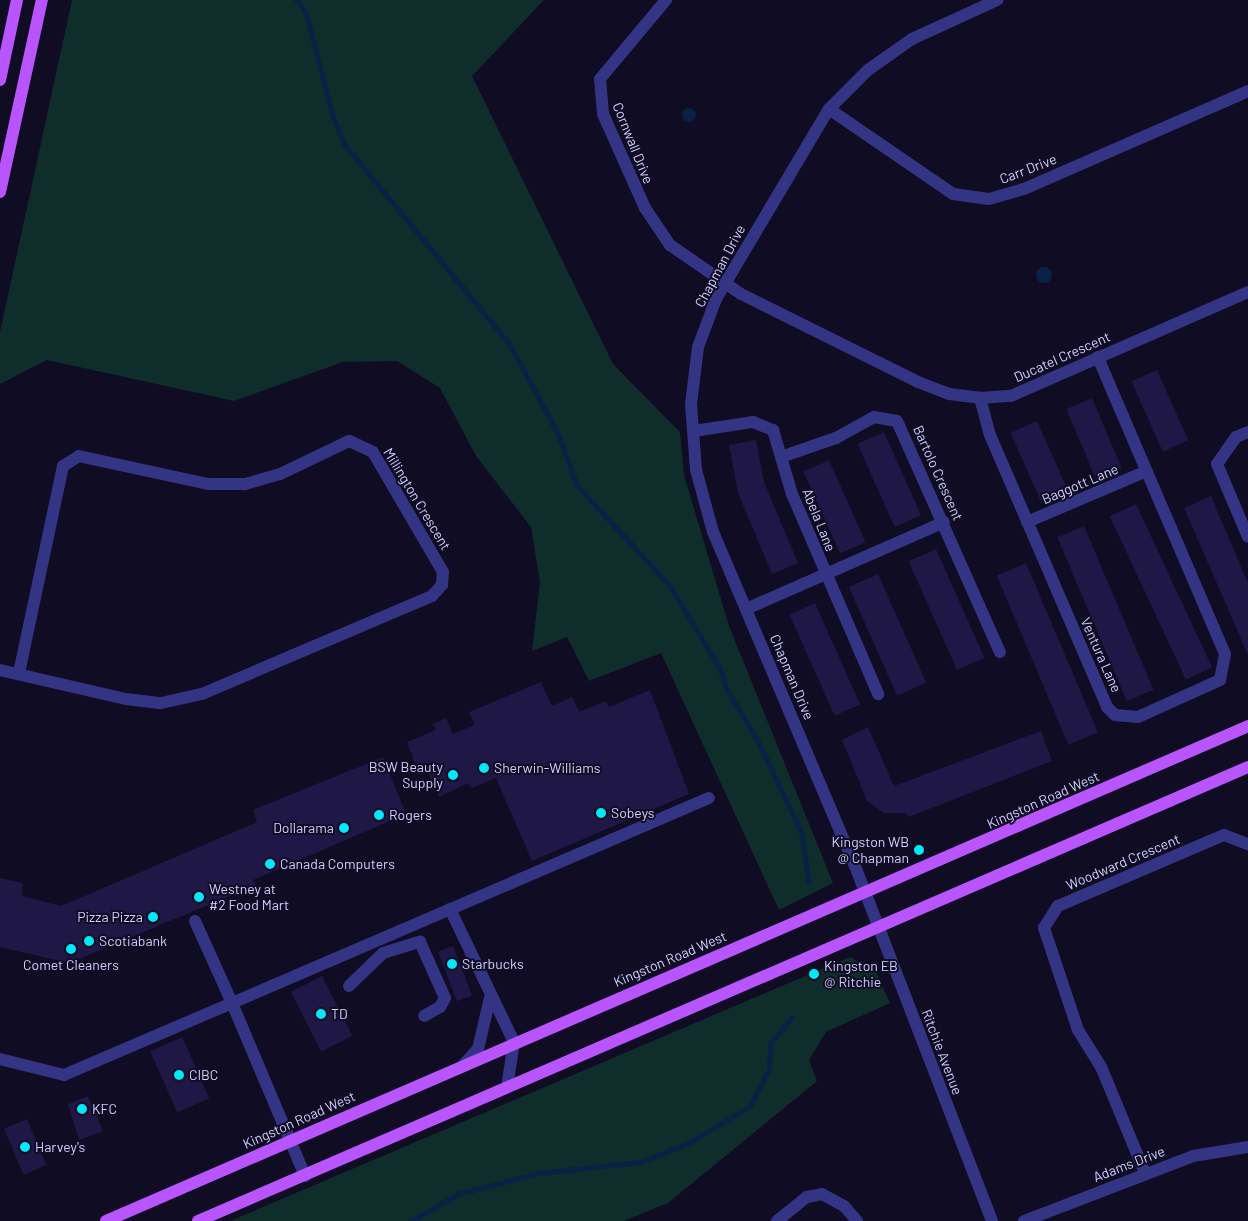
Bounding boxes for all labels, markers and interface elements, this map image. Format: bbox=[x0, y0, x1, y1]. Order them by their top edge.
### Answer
street label: Cornwall Drive bbox=[609, 100, 657, 186]
street label: Carr Drive bbox=[997, 150, 1059, 188]
street label: Chapman Drive bbox=[691, 222, 749, 310]
street label: Ducatel Crescent bbox=[1011, 328, 1113, 386]
street label: Bartolo Crescent bbox=[910, 423, 966, 523]
street label: Millington Crescent bbox=[380, 445, 454, 553]
street label: Baggott Lane bbox=[1039, 460, 1121, 508]
street label: Abela Lane bbox=[799, 486, 839, 554]
street label: Ventura Lane bbox=[1077, 615, 1125, 695]
street label: Chapman Drive bbox=[766, 632, 818, 722]
place label: BSW Beauty Supply bbox=[369, 759, 443, 792]
place label: Sherwin-Williams bbox=[494, 760, 601, 776]
marker: Sherwin-Williams bbox=[478, 762, 490, 774]
street label: Kingston Road West bbox=[984, 768, 1102, 832]
marker: BSW Beauty Supply bbox=[447, 769, 459, 781]
place label: Sobeys bbox=[611, 805, 654, 821]
place label: Rogers bbox=[389, 807, 432, 823]
marker: Sobeys bbox=[595, 807, 607, 819]
marker: Rogers bbox=[373, 809, 385, 821]
place label: Dollarama bbox=[273, 820, 334, 836]
marker: Dollarama bbox=[338, 822, 350, 834]
street label: Woodward Crescent bbox=[1064, 830, 1182, 894]
place label: Kingston WB @ Chapman bbox=[831, 834, 909, 866]
marker: Kingston WB @ Chapman bbox=[913, 844, 925, 856]
place label: Canada Computers bbox=[280, 856, 395, 872]
marker: Canada Computers bbox=[264, 858, 276, 870]
place label: Westney at #2 Food Mart bbox=[209, 881, 289, 914]
marker: Westney at #2 Food Mart bbox=[193, 891, 205, 903]
place label: Pizza Pizza bbox=[77, 909, 143, 925]
marker: Pizza Pizza bbox=[147, 911, 159, 923]
street label: Kingston Road West bbox=[611, 928, 729, 990]
place label: Scotiabank bbox=[99, 933, 167, 949]
marker: Scotiabank bbox=[83, 935, 95, 947]
marker: Comet Cleaners bbox=[65, 943, 77, 955]
place label: Starbucks bbox=[462, 956, 524, 972]
place label: Comet Cleaners bbox=[23, 957, 119, 973]
marker: Starbucks bbox=[446, 958, 458, 970]
place label: Kingston EB @ Ritchie bbox=[824, 958, 898, 990]
marker: Kingston EB @ Ritchie bbox=[808, 968, 820, 980]
place label: TD bbox=[331, 1006, 348, 1022]
street label: Ritchie Avenue bbox=[918, 1007, 966, 1097]
marker: TD bbox=[315, 1008, 327, 1020]
place label: CIBC bbox=[189, 1067, 218, 1083]
marker: CIBC bbox=[173, 1069, 185, 1081]
street label: Kingston Road West bbox=[240, 1088, 358, 1152]
place label: KFC bbox=[92, 1101, 117, 1117]
marker: KFC bbox=[76, 1103, 88, 1115]
place label: Harvey's bbox=[35, 1139, 85, 1155]
marker: Harvey's bbox=[19, 1141, 31, 1153]
street label: Adams Drive bbox=[1091, 1143, 1167, 1185]

